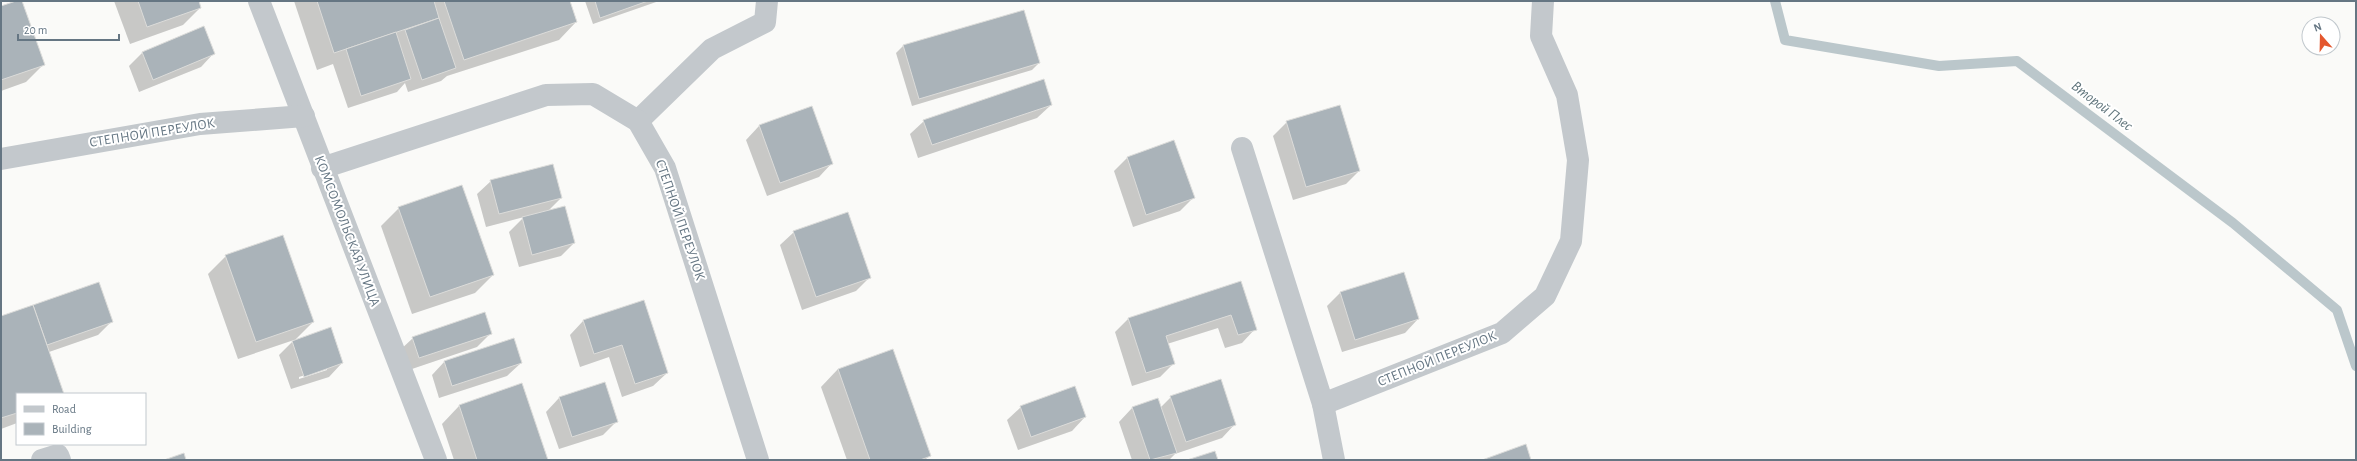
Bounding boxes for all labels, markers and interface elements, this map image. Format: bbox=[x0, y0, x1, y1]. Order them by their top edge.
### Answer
scale bar bbox=[18, 16, 119, 42]
north arrow bbox=[2301, 16, 2341, 56]
text: N bbox=[2312, 21, 2323, 34]
text: 20 m bbox=[24, 24, 47, 36]
water label: Второй Плес bbox=[2069, 78, 2136, 134]
street label: СТЕПНОЙ ПЕРЕУЛОК bbox=[88, 115, 216, 150]
street label: КОМСОМОЛЬСКАЯ УЛИЦА bbox=[312, 154, 382, 308]
street label: СТЕПНОЙ ПЕРЕУЛОК bbox=[653, 157, 708, 282]
street label: СТЕПНОЙ ПЕРЕУЛОК bbox=[1375, 328, 1498, 389]
legend bbox=[16, 393, 146, 445]
text: Road bbox=[52, 403, 76, 415]
text: Building bbox=[52, 423, 92, 435]

